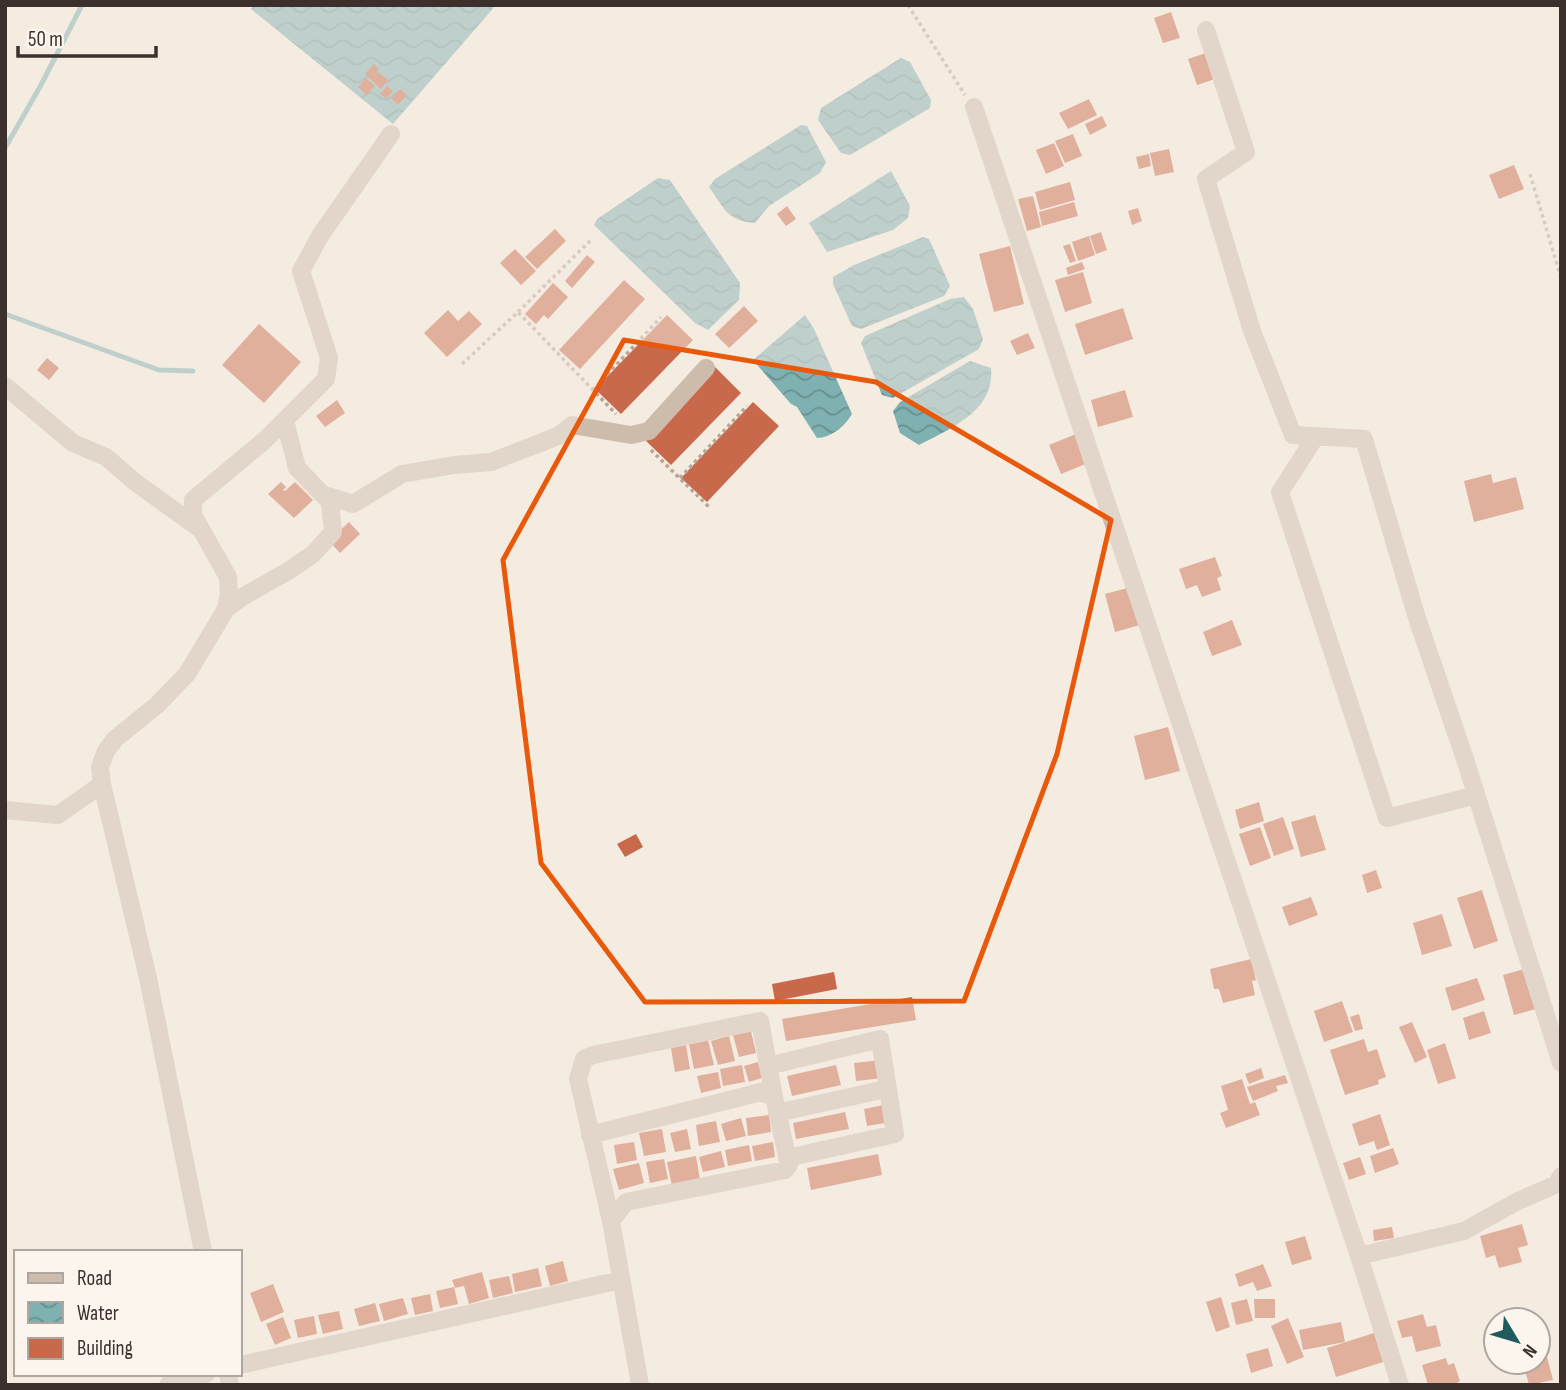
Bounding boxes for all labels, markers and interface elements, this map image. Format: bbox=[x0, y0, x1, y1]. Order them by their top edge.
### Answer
scale bar bbox=[18, 14, 156, 58]
text: 50 m bbox=[28, 27, 63, 52]
legend bbox=[14, 1250, 242, 1376]
text: Road bbox=[77, 1266, 112, 1291]
text: Water bbox=[77, 1301, 119, 1326]
north arrow bbox=[1482, 1306, 1552, 1376]
text: Building bbox=[77, 1336, 133, 1361]
text: N bbox=[1517, 1339, 1541, 1362]

